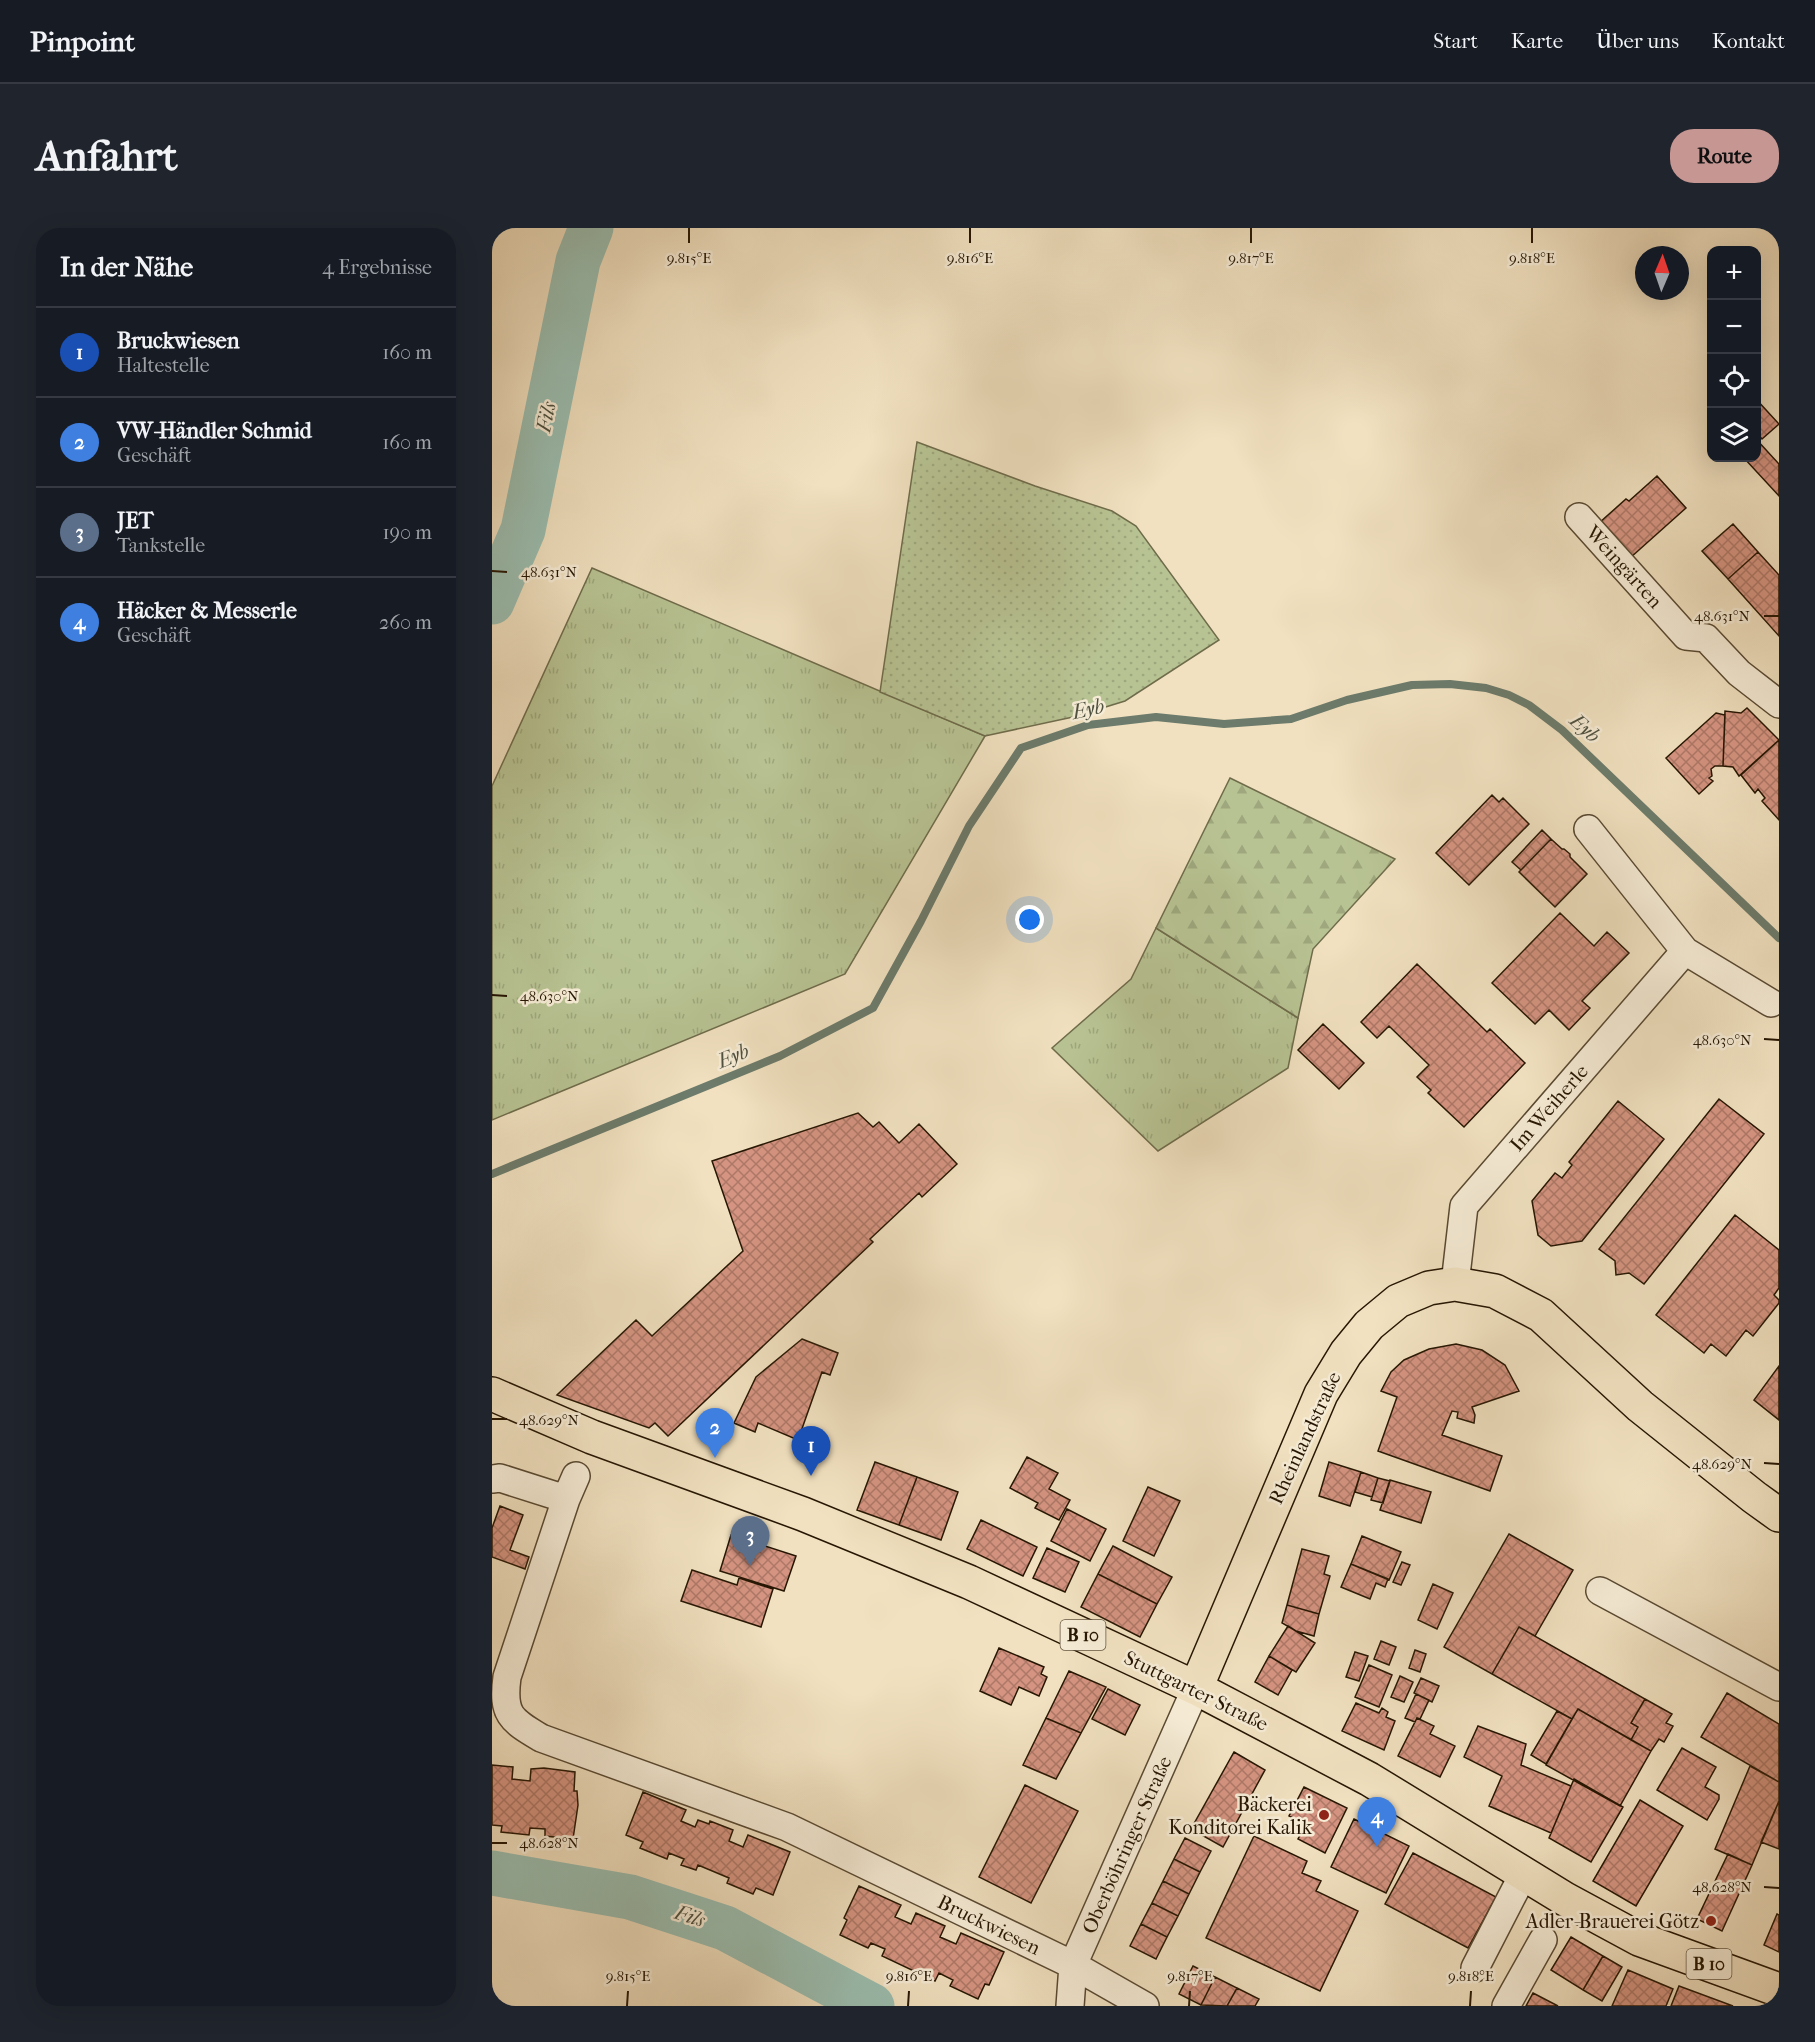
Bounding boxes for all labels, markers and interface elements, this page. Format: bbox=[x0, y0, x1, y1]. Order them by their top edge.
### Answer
text: Pinpoint bbox=[30, 25, 135, 58]
text: Start bbox=[1433, 29, 1478, 53]
text: Karte bbox=[1511, 29, 1563, 53]
text: Über uns bbox=[1596, 29, 1679, 53]
text: Kontakt bbox=[1712, 29, 1785, 53]
button: Route bbox=[1670, 129, 1779, 183]
text: Anfahrt bbox=[36, 132, 178, 181]
north arrow bbox=[1635, 246, 1689, 300]
map controls bbox=[1707, 246, 1761, 462]
button: + bbox=[1707, 246, 1761, 300]
text: 9.815°E bbox=[667, 249, 711, 267]
text: 9.816°E bbox=[947, 249, 993, 267]
text: 9.817°E bbox=[1228, 249, 1274, 267]
text: 9.818°E bbox=[1509, 249, 1555, 267]
text: In der Nähe bbox=[60, 252, 193, 283]
text: 4 Ergebnisse bbox=[322, 256, 432, 279]
button: − bbox=[1707, 300, 1761, 354]
text: Bruckwiesen bbox=[117, 328, 239, 354]
text: 1 bbox=[76, 341, 83, 364]
text: 160 m bbox=[382, 341, 432, 364]
text: Haltestelle bbox=[117, 354, 210, 377]
button: locate bbox=[1707, 354, 1761, 408]
water label: Fils bbox=[531, 399, 561, 435]
button: layers bbox=[1707, 408, 1761, 462]
text: VW-Händler Schmid bbox=[117, 418, 312, 444]
text: 2 bbox=[74, 431, 85, 454]
text: 160 m bbox=[382, 431, 432, 454]
text: Geschäft bbox=[117, 444, 191, 467]
text: JET bbox=[117, 508, 154, 534]
street label: Weingärten bbox=[1580, 520, 1667, 613]
text: 3 bbox=[75, 521, 84, 544]
text: 190 m bbox=[382, 521, 432, 544]
text: Tankstelle bbox=[117, 534, 205, 557]
text: 48.631°N bbox=[521, 563, 577, 581]
text: Häcker & Messerle bbox=[117, 598, 297, 624]
text: 48.631°N bbox=[1694, 607, 1750, 625]
text: 4 bbox=[74, 611, 85, 634]
text: 260 m bbox=[379, 611, 432, 634]
text: Geschäft bbox=[117, 624, 191, 647]
water label: Eyb bbox=[1068, 694, 1106, 724]
water label: Eyb bbox=[1564, 707, 1605, 748]
your location bbox=[1015, 905, 1044, 934]
text: 48.630°N bbox=[520, 987, 579, 1005]
text: 48.630°N bbox=[1693, 1031, 1752, 1049]
water label: Eyb bbox=[712, 1039, 753, 1074]
street label: Im Weiherle bbox=[1505, 1060, 1593, 1156]
street label: Rheinlandstraße bbox=[1264, 1368, 1346, 1508]
pin: 2 bbox=[696, 1408, 734, 1458]
text: 48.629°N bbox=[519, 1411, 580, 1429]
pin: 1 bbox=[792, 1426, 830, 1476]
text: 48.629°N bbox=[1692, 1455, 1753, 1473]
pin: 3 bbox=[730, 1516, 770, 1566]
road number: B 10 bbox=[1060, 1620, 1106, 1650]
street label: Stuttgarter Straße bbox=[1120, 1646, 1272, 1736]
street label: Oberböhringer Straße bbox=[1077, 1753, 1177, 1937]
place label: Bäckerei Konditorei Kalik bbox=[1168, 1793, 1313, 1839]
pin: 4 bbox=[1358, 1798, 1396, 1847]
marker: Bäckerei Konditorei Kalik bbox=[1317, 1808, 1331, 1822]
text: 48.628°N bbox=[519, 1834, 579, 1852]
text: 48.628°N bbox=[1692, 1878, 1752, 1896]
street label: Bruckwiesen bbox=[934, 1890, 1044, 1960]
water label: Fils bbox=[671, 1900, 709, 1932]
place label: Adler-Brauerei Götz bbox=[1525, 1910, 1699, 1933]
marker: Adler-Brauerei Götz bbox=[1704, 1914, 1718, 1928]
road number: B 10 bbox=[1686, 1949, 1732, 1979]
text: 9.815°E bbox=[606, 1967, 650, 1985]
text: 9.816°E bbox=[886, 1967, 932, 1985]
text: 9.817°E bbox=[1167, 1967, 1213, 1985]
text: 9.818°E bbox=[1448, 1967, 1494, 1985]

